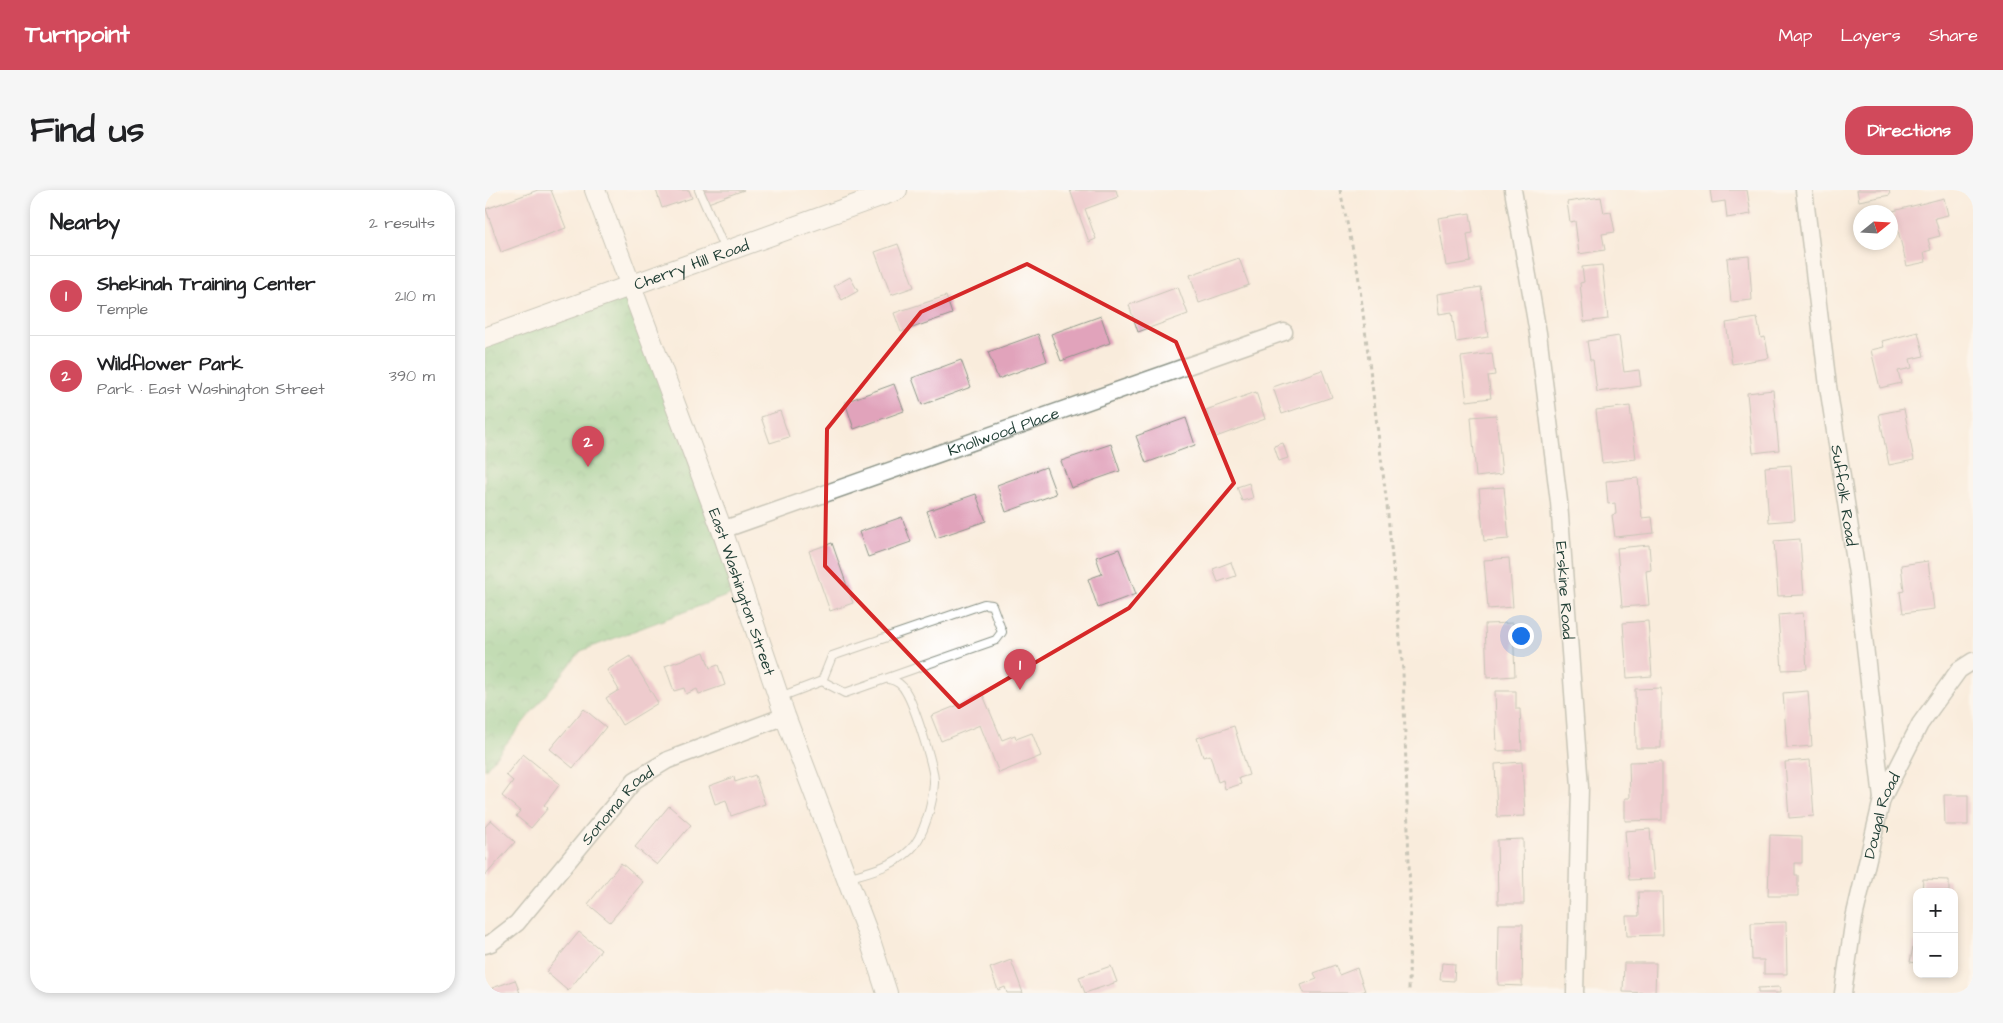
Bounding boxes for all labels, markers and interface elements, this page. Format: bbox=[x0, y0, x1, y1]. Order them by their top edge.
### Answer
text: Turnpoint bbox=[25, 18, 130, 52]
text: Map bbox=[1778, 23, 1812, 48]
text: Layers bbox=[1840, 23, 1901, 48]
text: Share bbox=[1929, 23, 1978, 48]
text: Find us bbox=[30, 106, 144, 155]
button: Directions bbox=[1845, 106, 1973, 155]
north arrow bbox=[1853, 205, 1898, 250]
text: Nearby bbox=[50, 208, 120, 237]
text: 2 results bbox=[369, 212, 435, 234]
street label: Cherry Hill Road bbox=[631, 234, 752, 296]
text: Shekinah Training Center bbox=[97, 271, 315, 298]
text: 1 bbox=[65, 285, 67, 307]
text: 210 m bbox=[395, 285, 435, 307]
text: Temple bbox=[97, 298, 148, 320]
text: Wildflower Park bbox=[97, 351, 243, 378]
text: 2 bbox=[61, 365, 71, 387]
text: 390 m bbox=[389, 365, 435, 387]
text: Park · East Washington Street bbox=[97, 378, 325, 400]
street label: Knollwood Place bbox=[945, 402, 1063, 462]
pin: 2 bbox=[572, 426, 604, 467]
street label: Suffolk Road bbox=[1825, 443, 1863, 547]
street label: East Washington Street bbox=[703, 505, 781, 679]
street label: Erskine Road bbox=[1550, 540, 1579, 640]
your location bbox=[1508, 623, 1534, 649]
pin: 1 bbox=[1004, 649, 1036, 690]
street label: Sonoma Road bbox=[576, 761, 658, 850]
street label: Dougal Road bbox=[1858, 769, 1906, 861]
map controls bbox=[1913, 888, 1958, 978]
button: + bbox=[1913, 888, 1958, 933]
button: − bbox=[1913, 933, 1958, 978]

